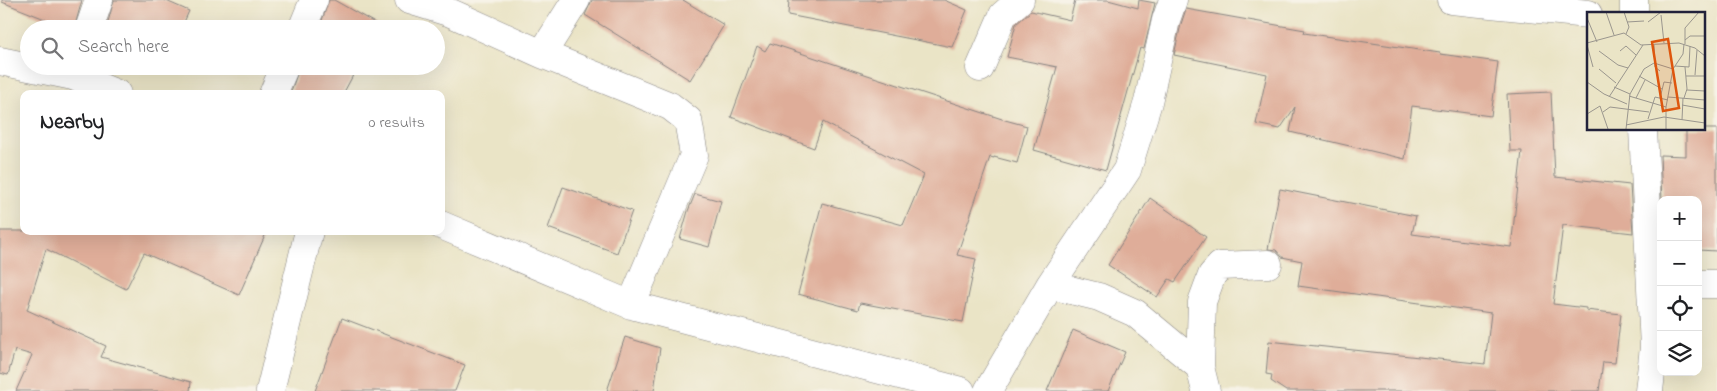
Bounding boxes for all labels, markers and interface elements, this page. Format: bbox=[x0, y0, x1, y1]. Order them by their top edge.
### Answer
inset map bbox=[1587, 12, 1704, 130]
search box bbox=[20, 20, 445, 75]
icon: search bbox=[38, 34, 66, 62]
text: Search here bbox=[78, 34, 169, 61]
text: Nearby bbox=[40, 108, 104, 138]
text: 0 results bbox=[369, 111, 425, 135]
map controls bbox=[1657, 196, 1702, 376]
button: + bbox=[1657, 196, 1702, 241]
button: − bbox=[1657, 241, 1702, 286]
button: locate bbox=[1657, 286, 1702, 331]
button: layers bbox=[1657, 331, 1702, 376]

